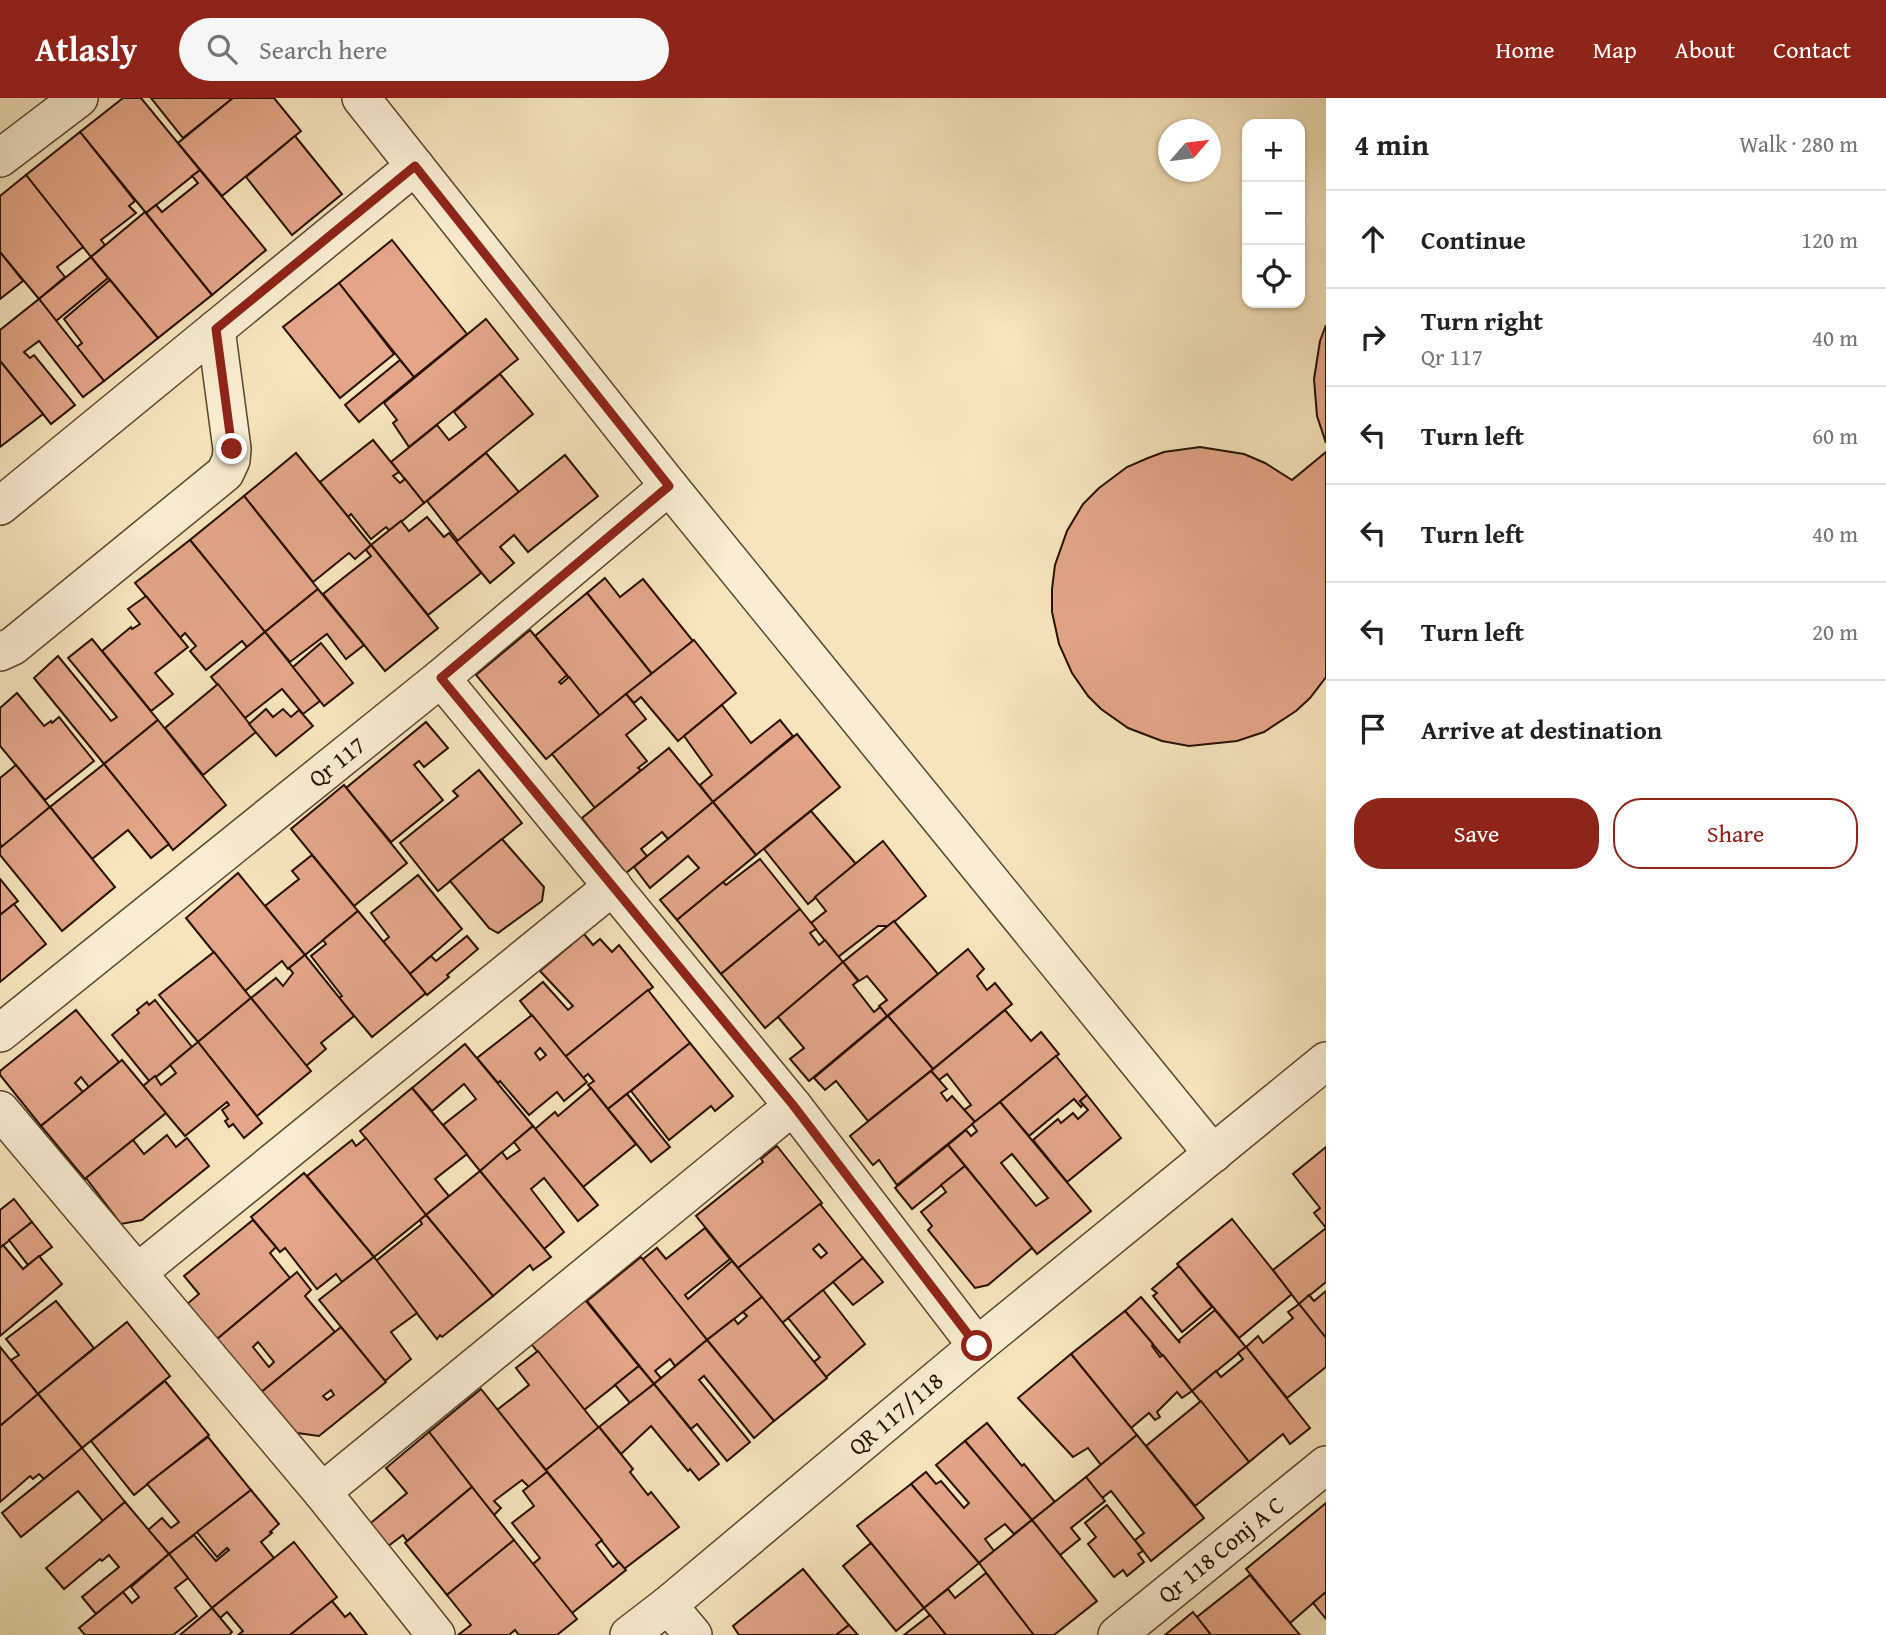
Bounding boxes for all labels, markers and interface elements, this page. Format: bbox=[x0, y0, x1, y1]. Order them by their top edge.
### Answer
search box bbox=[179, 18, 669, 81]
text: Atlasly bbox=[35, 25, 137, 73]
icon: search bbox=[203, 30, 241, 68]
text: Search here bbox=[259, 30, 387, 69]
text: Home bbox=[1496, 32, 1555, 67]
text: Map bbox=[1593, 32, 1637, 67]
text: About bbox=[1675, 32, 1735, 67]
text: Contact bbox=[1773, 32, 1851, 67]
north arrow bbox=[1158, 119, 1221, 182]
map controls bbox=[1242, 119, 1305, 308]
button: + bbox=[1242, 119, 1305, 182]
text: 4 min bbox=[1354, 122, 1429, 166]
text: Walk · 280 m bbox=[1739, 127, 1858, 160]
button: − bbox=[1242, 182, 1305, 245]
icon: ahead bbox=[1354, 220, 1392, 258]
text: Continue bbox=[1421, 220, 1526, 259]
text: 120 m bbox=[1801, 223, 1858, 256]
button: locate bbox=[1242, 245, 1305, 308]
text: Turn right bbox=[1421, 301, 1543, 340]
icon: right bbox=[1354, 318, 1392, 356]
text: 40 m bbox=[1812, 321, 1858, 354]
text: Qr 117 bbox=[1421, 340, 1483, 373]
icon: left bbox=[1354, 416, 1392, 454]
text: Turn left bbox=[1421, 416, 1524, 455]
text: 60 m bbox=[1812, 419, 1858, 452]
route end bbox=[216, 433, 247, 464]
icon: left bbox=[1354, 514, 1392, 552]
text: Turn left bbox=[1421, 514, 1524, 553]
text: 40 m bbox=[1812, 517, 1858, 550]
icon: left bbox=[1354, 612, 1392, 650]
text: Turn left bbox=[1421, 612, 1524, 651]
text: 20 m bbox=[1812, 615, 1858, 648]
icon: arrive bbox=[1354, 710, 1392, 748]
text: Arrive at destination bbox=[1421, 710, 1662, 749]
street label: Qr 117 bbox=[301, 728, 373, 795]
button: Save bbox=[1354, 798, 1599, 869]
button: Share bbox=[1613, 798, 1858, 869]
route start bbox=[961, 1330, 992, 1361]
street label: QR 117/118 bbox=[841, 1363, 951, 1464]
street label: Qr 118 Conj A C bbox=[1150, 1488, 1291, 1611]

